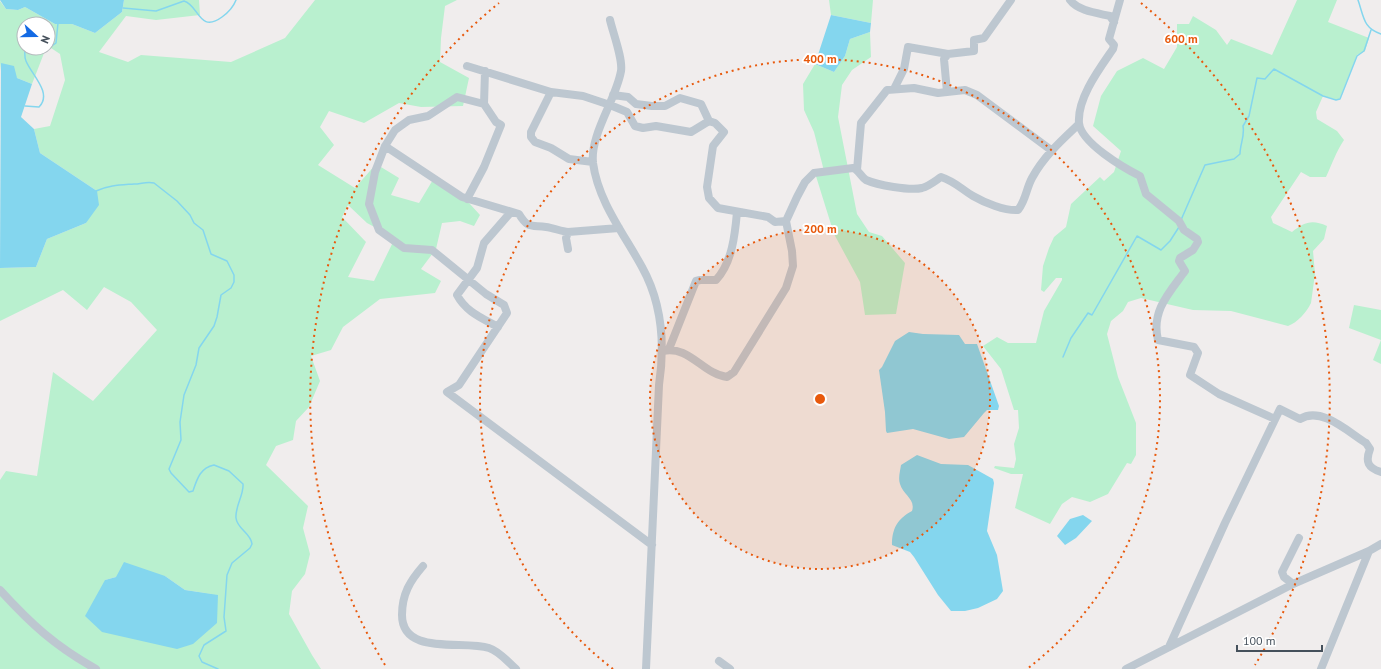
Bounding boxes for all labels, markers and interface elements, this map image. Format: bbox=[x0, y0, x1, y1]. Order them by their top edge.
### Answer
north arrow bbox=[16, 16, 56, 56]
text: 600 m bbox=[1164, 31, 1198, 46]
text: N bbox=[38, 34, 53, 45]
text: 400 m bbox=[803, 51, 837, 66]
text: 200 m bbox=[803, 221, 837, 236]
centre of rings bbox=[813, 392, 827, 406]
scale bar bbox=[1237, 627, 1322, 653]
text: 100 m bbox=[1243, 633, 1276, 648]

